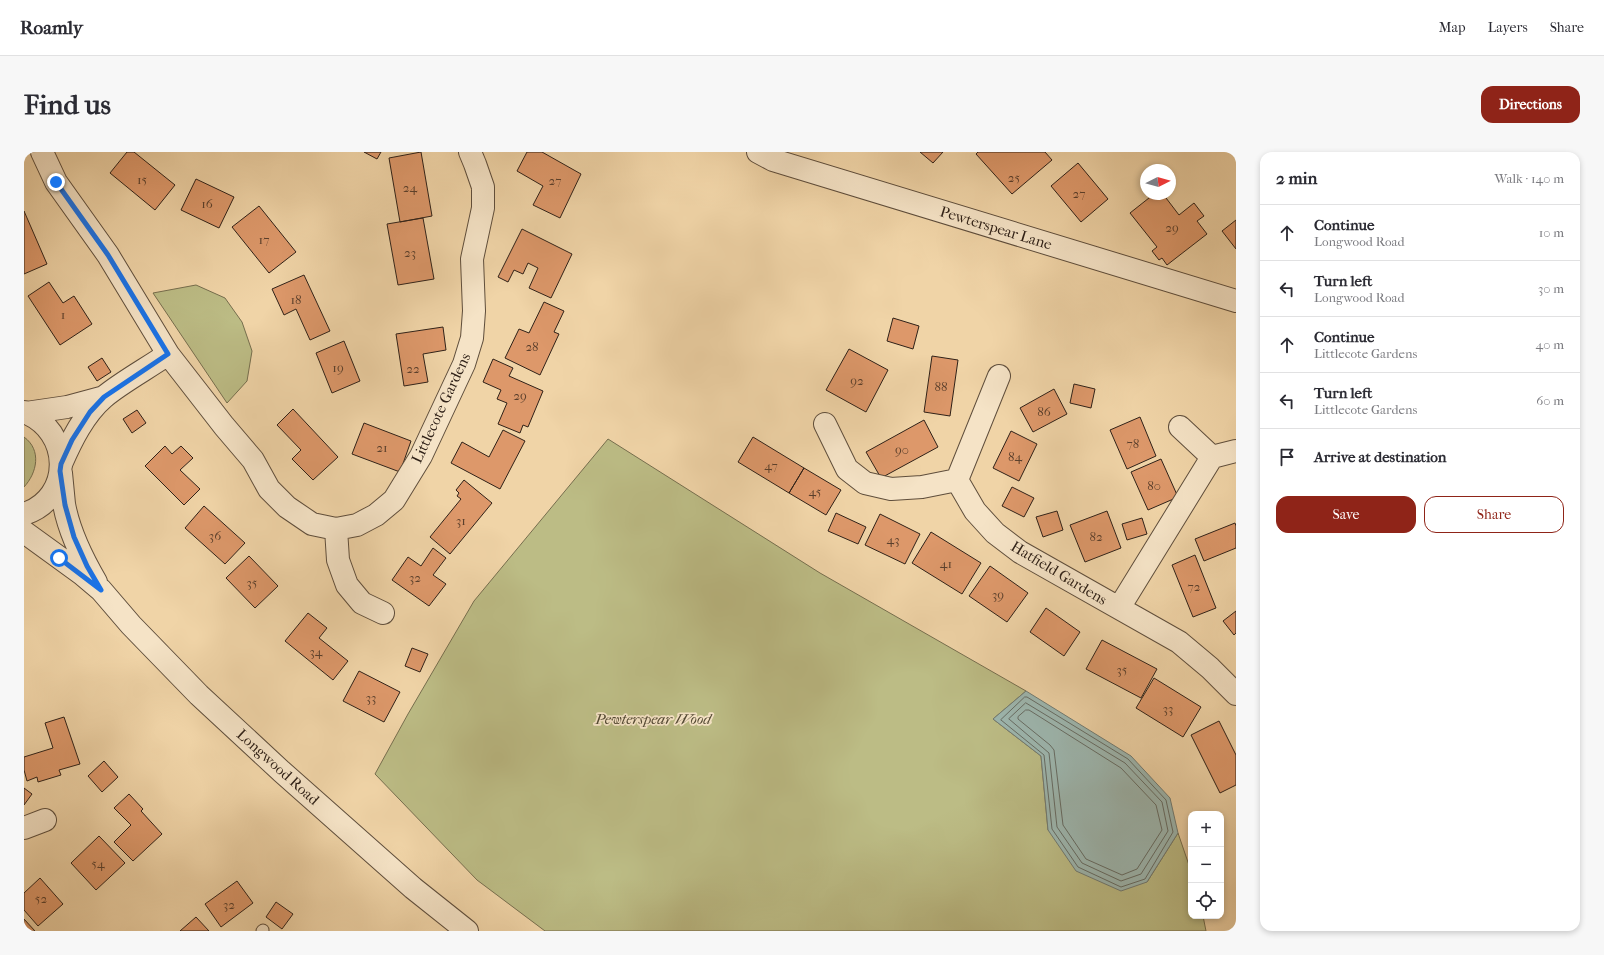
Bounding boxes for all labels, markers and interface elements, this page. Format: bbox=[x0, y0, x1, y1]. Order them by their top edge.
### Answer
text: Roamly bbox=[20, 17, 83, 39]
text: Map bbox=[1439, 19, 1466, 36]
text: Layers bbox=[1488, 19, 1528, 36]
text: Share bbox=[1550, 19, 1584, 36]
button: Directions bbox=[1481, 86, 1580, 123]
text: Find us bbox=[24, 88, 111, 121]
north arrow bbox=[1140, 164, 1176, 200]
text: 2 min bbox=[1276, 168, 1317, 188]
house number: 25 bbox=[1008, 170, 1021, 185]
text: Walk · 140 m bbox=[1495, 171, 1564, 186]
house number: 15 bbox=[137, 172, 147, 187]
route end bbox=[47, 173, 65, 191]
house number: 27 bbox=[549, 173, 561, 188]
house number: 24 bbox=[403, 180, 418, 195]
house number: 27 bbox=[1073, 186, 1085, 201]
house number: 16 bbox=[201, 196, 214, 211]
street label: Pewterspear Lane bbox=[938, 202, 1055, 254]
text: Continue bbox=[1314, 216, 1374, 234]
house number: 29 bbox=[1165, 220, 1179, 235]
icon: ahead bbox=[1276, 222, 1298, 244]
text: 10 m bbox=[1539, 225, 1564, 240]
house number: 17 bbox=[259, 232, 269, 247]
text: Longwood Road bbox=[1314, 234, 1405, 249]
house number: 23 bbox=[404, 245, 416, 260]
text: Turn left bbox=[1314, 272, 1372, 290]
icon: left bbox=[1276, 278, 1298, 300]
text: 30 m bbox=[1538, 281, 1564, 296]
text: Longwood Road bbox=[1314, 290, 1405, 305]
house number: 18 bbox=[290, 292, 302, 307]
house number: 1 bbox=[61, 307, 65, 322]
text: Continue bbox=[1314, 328, 1374, 346]
icon: ahead bbox=[1276, 334, 1298, 356]
text: 40 m bbox=[1536, 337, 1564, 352]
house number: 28 bbox=[525, 339, 539, 354]
text: Littlecote Gardens bbox=[1314, 346, 1417, 361]
street label: Littlecote Gardens bbox=[408, 350, 475, 466]
house number: 19 bbox=[332, 360, 344, 375]
house number: 22 bbox=[406, 361, 420, 376]
house number: 92 bbox=[850, 373, 864, 388]
house number: 88 bbox=[934, 379, 948, 394]
text: Turn left bbox=[1314, 384, 1372, 402]
house number: 29 bbox=[513, 388, 527, 403]
icon: left bbox=[1276, 390, 1298, 412]
text: 60 m bbox=[1536, 393, 1564, 408]
text: Littlecote Gardens bbox=[1314, 402, 1417, 417]
house number: 86 bbox=[1037, 404, 1052, 419]
house number: 78 bbox=[1127, 436, 1139, 451]
house number: 21 bbox=[376, 440, 388, 455]
house number: 90 bbox=[895, 442, 909, 457]
icon: arrive bbox=[1276, 446, 1298, 468]
text: Arrive at destination bbox=[1314, 448, 1446, 466]
house number: 84 bbox=[1008, 449, 1022, 464]
house number: 47 bbox=[764, 458, 778, 473]
house number: 80 bbox=[1147, 478, 1161, 493]
house number: 45 bbox=[809, 484, 822, 499]
button: Save bbox=[1276, 496, 1416, 533]
button: Share bbox=[1424, 496, 1564, 533]
house number: 31 bbox=[456, 513, 466, 528]
house number: 36 bbox=[209, 528, 222, 543]
house number: 82 bbox=[1089, 529, 1103, 544]
house number: 43 bbox=[886, 532, 900, 547]
street label: Hatfield Gardens bbox=[1008, 537, 1111, 609]
route start bbox=[50, 549, 68, 567]
house number: 41 bbox=[940, 556, 952, 571]
house number: 32 bbox=[409, 570, 421, 585]
house number: 35 bbox=[247, 575, 258, 590]
house number: 72 bbox=[1188, 579, 1201, 594]
house number: 39 bbox=[992, 587, 1004, 602]
house number: 34 bbox=[309, 644, 323, 659]
house number: 35 bbox=[1117, 662, 1128, 677]
house number: 33 bbox=[366, 690, 376, 705]
house number: 33 bbox=[1163, 701, 1173, 716]
park label: Pewterspear Wood bbox=[594, 710, 713, 728]
street label: Longwood Road bbox=[233, 725, 323, 809]
map controls bbox=[1188, 811, 1224, 919]
button: + bbox=[1188, 811, 1224, 847]
button: − bbox=[1188, 847, 1224, 883]
house number: 54 bbox=[91, 856, 105, 871]
button: locate bbox=[1188, 883, 1224, 919]
house number: 52 bbox=[35, 891, 47, 906]
house number: 32 bbox=[223, 897, 235, 912]

